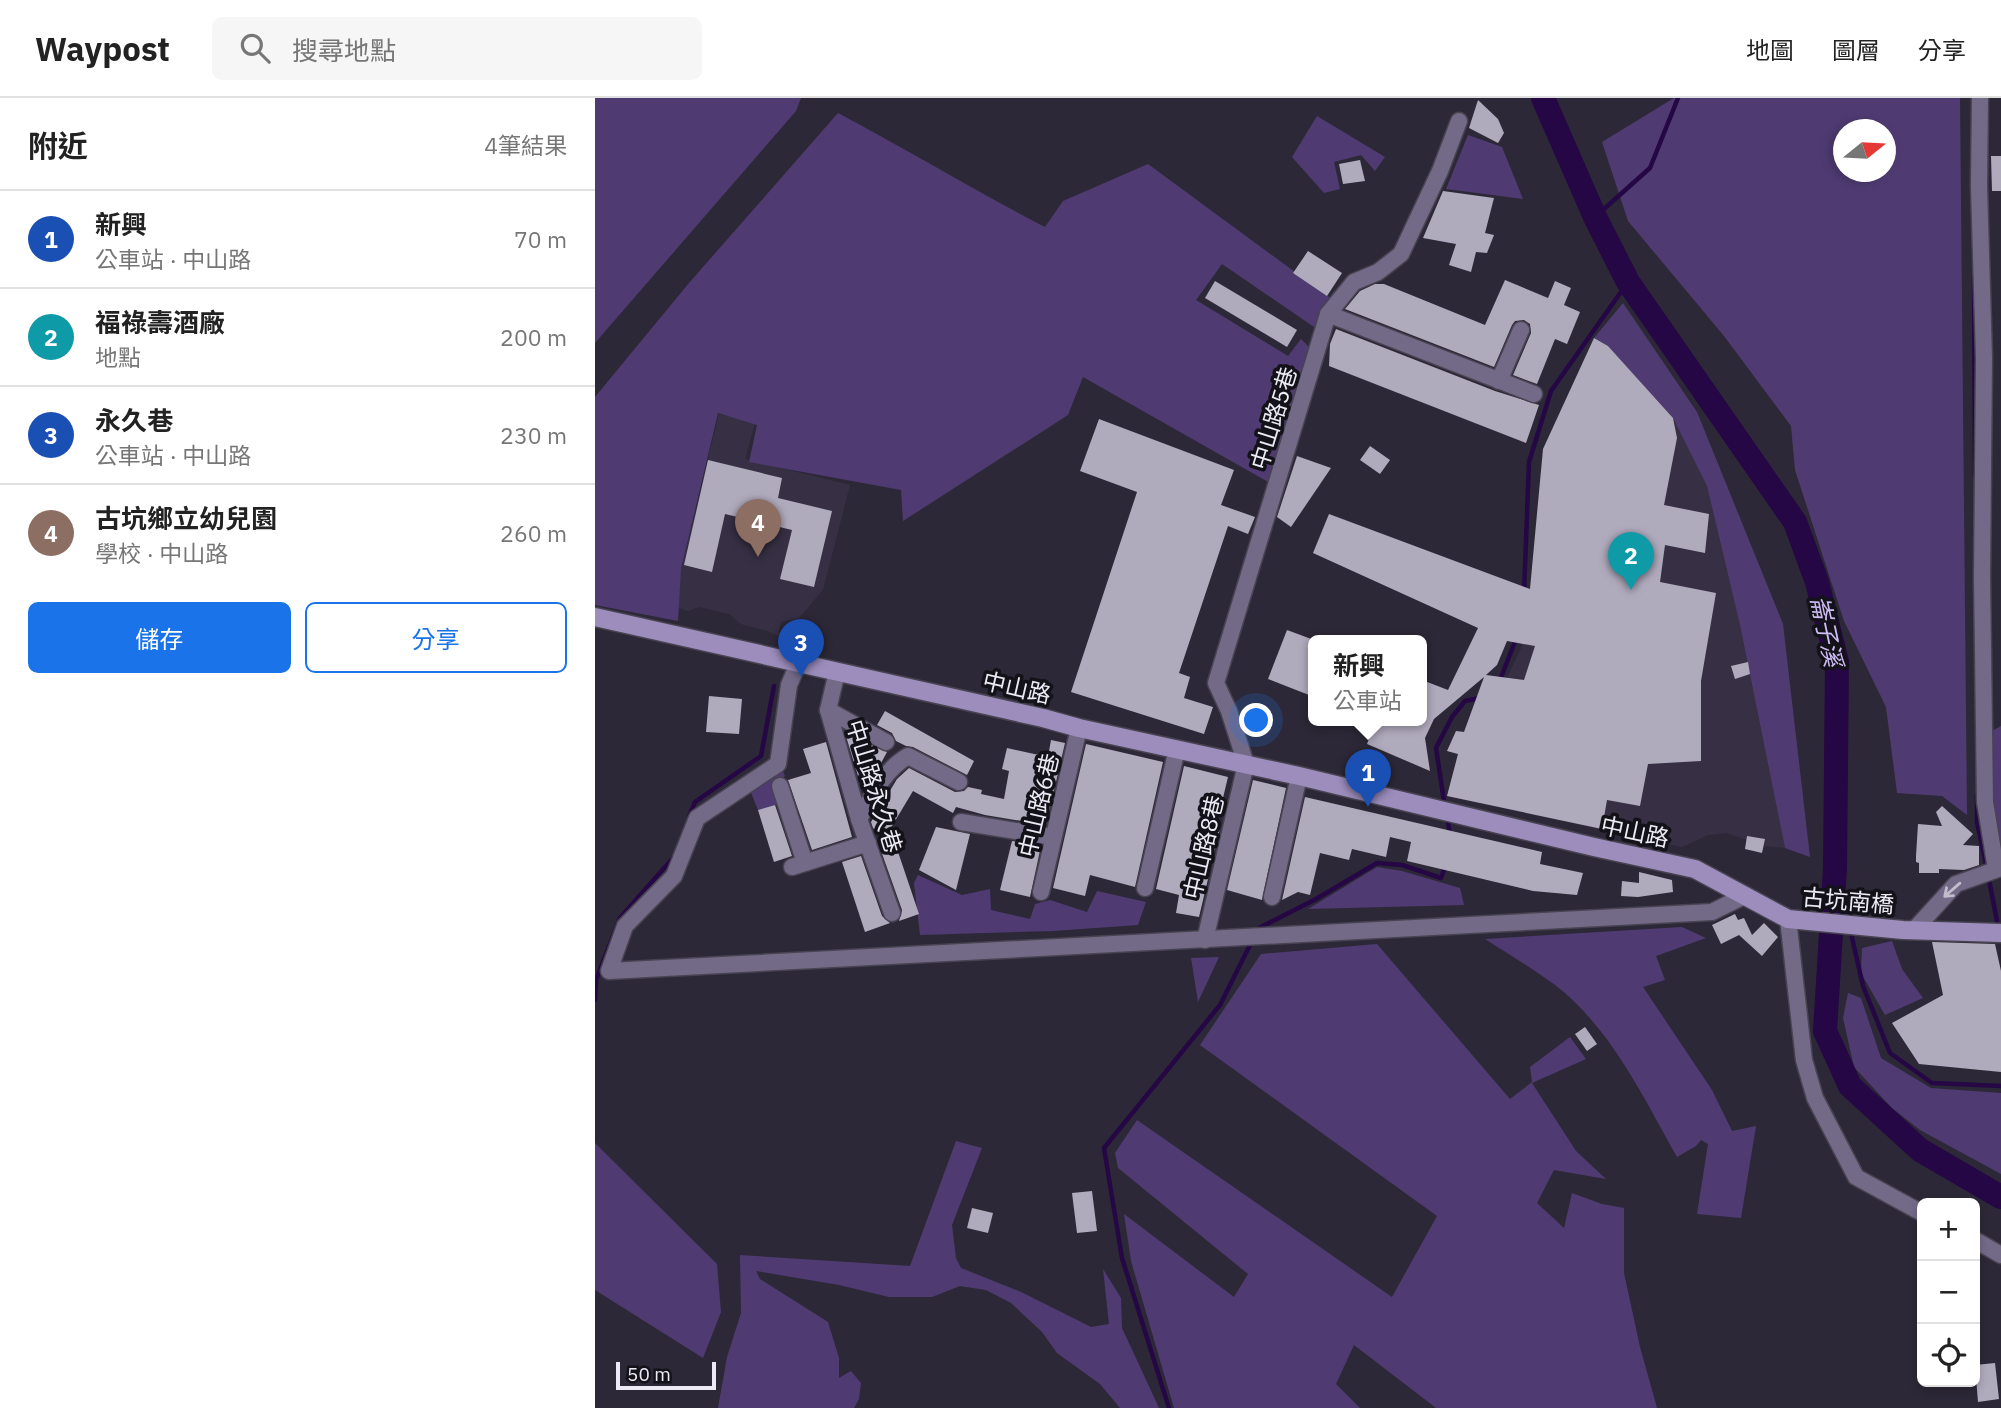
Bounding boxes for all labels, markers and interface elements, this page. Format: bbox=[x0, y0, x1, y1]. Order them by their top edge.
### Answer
search box bbox=[212, 17, 702, 80]
text: Waypost bbox=[35, 27, 170, 70]
icon: search bbox=[236, 29, 274, 67]
text: 搜尋地點 bbox=[292, 33, 396, 67]
text: 地圖 bbox=[1746, 34, 1794, 66]
text: 圖層 bbox=[1832, 34, 1880, 66]
text: 分享 bbox=[1918, 34, 1966, 66]
north arrow bbox=[1833, 119, 1896, 182]
text: 附近 bbox=[28, 126, 88, 165]
text: 4筆結果 bbox=[484, 130, 567, 160]
text: 新興 bbox=[95, 207, 147, 241]
text: 1 bbox=[44, 224, 58, 254]
text: 70 m bbox=[514, 224, 567, 254]
text: 公車站 · 中山路 bbox=[95, 244, 251, 274]
text: 福祿壽酒廠 bbox=[95, 305, 225, 339]
text: 2 bbox=[44, 322, 58, 352]
text: 200 m bbox=[500, 322, 567, 352]
text: 地點 bbox=[95, 342, 141, 372]
street label: 中山路5巷 bbox=[1243, 363, 1303, 473]
text: 永久巷 bbox=[95, 403, 173, 437]
text: 3 bbox=[44, 420, 58, 450]
text: 230 m bbox=[500, 420, 567, 450]
text: 公車站 · 中山路 bbox=[95, 440, 251, 470]
pin: 4 bbox=[735, 499, 781, 557]
text: 古坑鄉立幼兒園 bbox=[95, 501, 277, 535]
text: 4 bbox=[44, 518, 58, 548]
text: 260 m bbox=[500, 518, 567, 548]
pin: 2 bbox=[1608, 532, 1654, 590]
text: 學校 · 中山路 bbox=[95, 538, 228, 568]
water label: 崙子溪 bbox=[1804, 592, 1851, 672]
button: 儲存 bbox=[28, 602, 291, 673]
button: 分享 bbox=[305, 602, 567, 673]
pin: 3 bbox=[778, 619, 824, 677]
popup bbox=[1308, 635, 1427, 726]
text: 新興 bbox=[1333, 648, 1385, 682]
street label: 中山路 bbox=[980, 665, 1054, 709]
text: 公車站 bbox=[1333, 685, 1402, 715]
your location bbox=[1239, 703, 1273, 737]
street label: 中山路永久巷 bbox=[840, 716, 910, 856]
pin: 1 bbox=[1345, 749, 1391, 807]
street label: 中山路6巷 bbox=[1011, 750, 1065, 860]
street label: 中山路8巷 bbox=[1176, 792, 1230, 902]
street label: 中山路 bbox=[1598, 809, 1672, 853]
street label: 古坑南橋 bbox=[1801, 881, 1895, 919]
one-way arrow bbox=[1943, 882, 1961, 898]
map controls bbox=[1917, 1198, 1980, 1387]
button: + bbox=[1917, 1198, 1980, 1261]
button: − bbox=[1917, 1261, 1980, 1324]
button: locate bbox=[1917, 1324, 1980, 1387]
scale bar bbox=[616, 1359, 716, 1391]
text: 50 m bbox=[627, 1362, 671, 1386]

